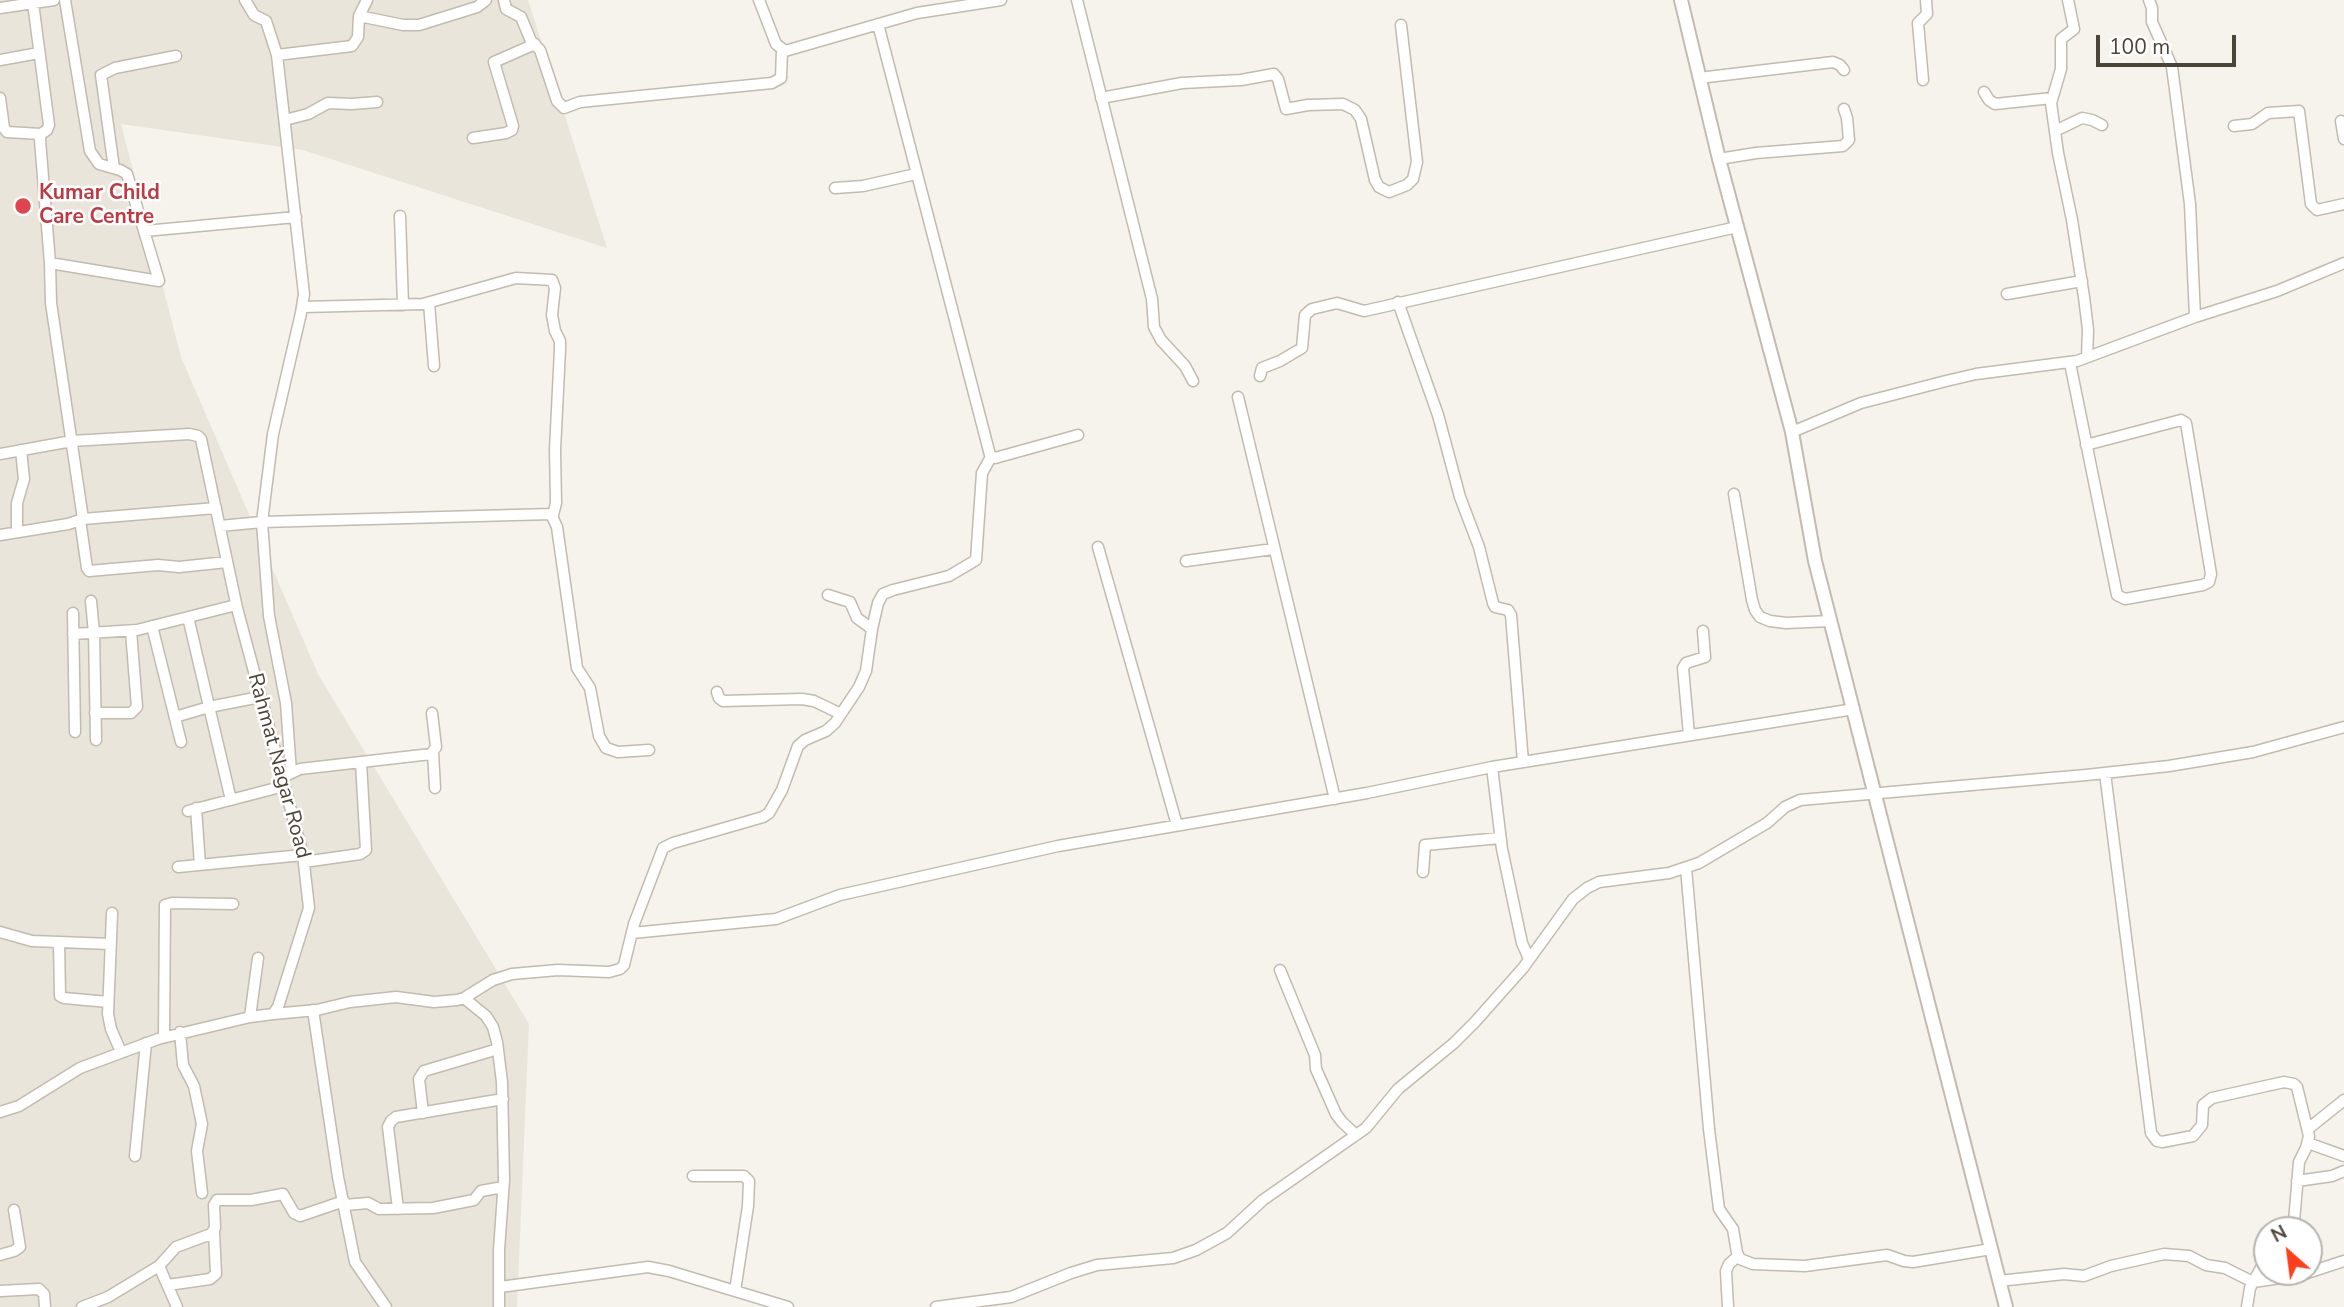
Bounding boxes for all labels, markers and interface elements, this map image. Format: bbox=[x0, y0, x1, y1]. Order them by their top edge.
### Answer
scale bar bbox=[2099, 21, 2239, 65]
text: 100 m bbox=[2109, 33, 2170, 61]
place label: Kumar Child Care Centre bbox=[39, 181, 160, 231]
marker: Kumar Child Care Centre bbox=[13, 196, 33, 216]
street label: Rahmat Nagar Road bbox=[241, 671, 315, 861]
north arrow bbox=[2253, 1216, 2323, 1286]
text: N bbox=[2267, 1219, 2291, 1249]

